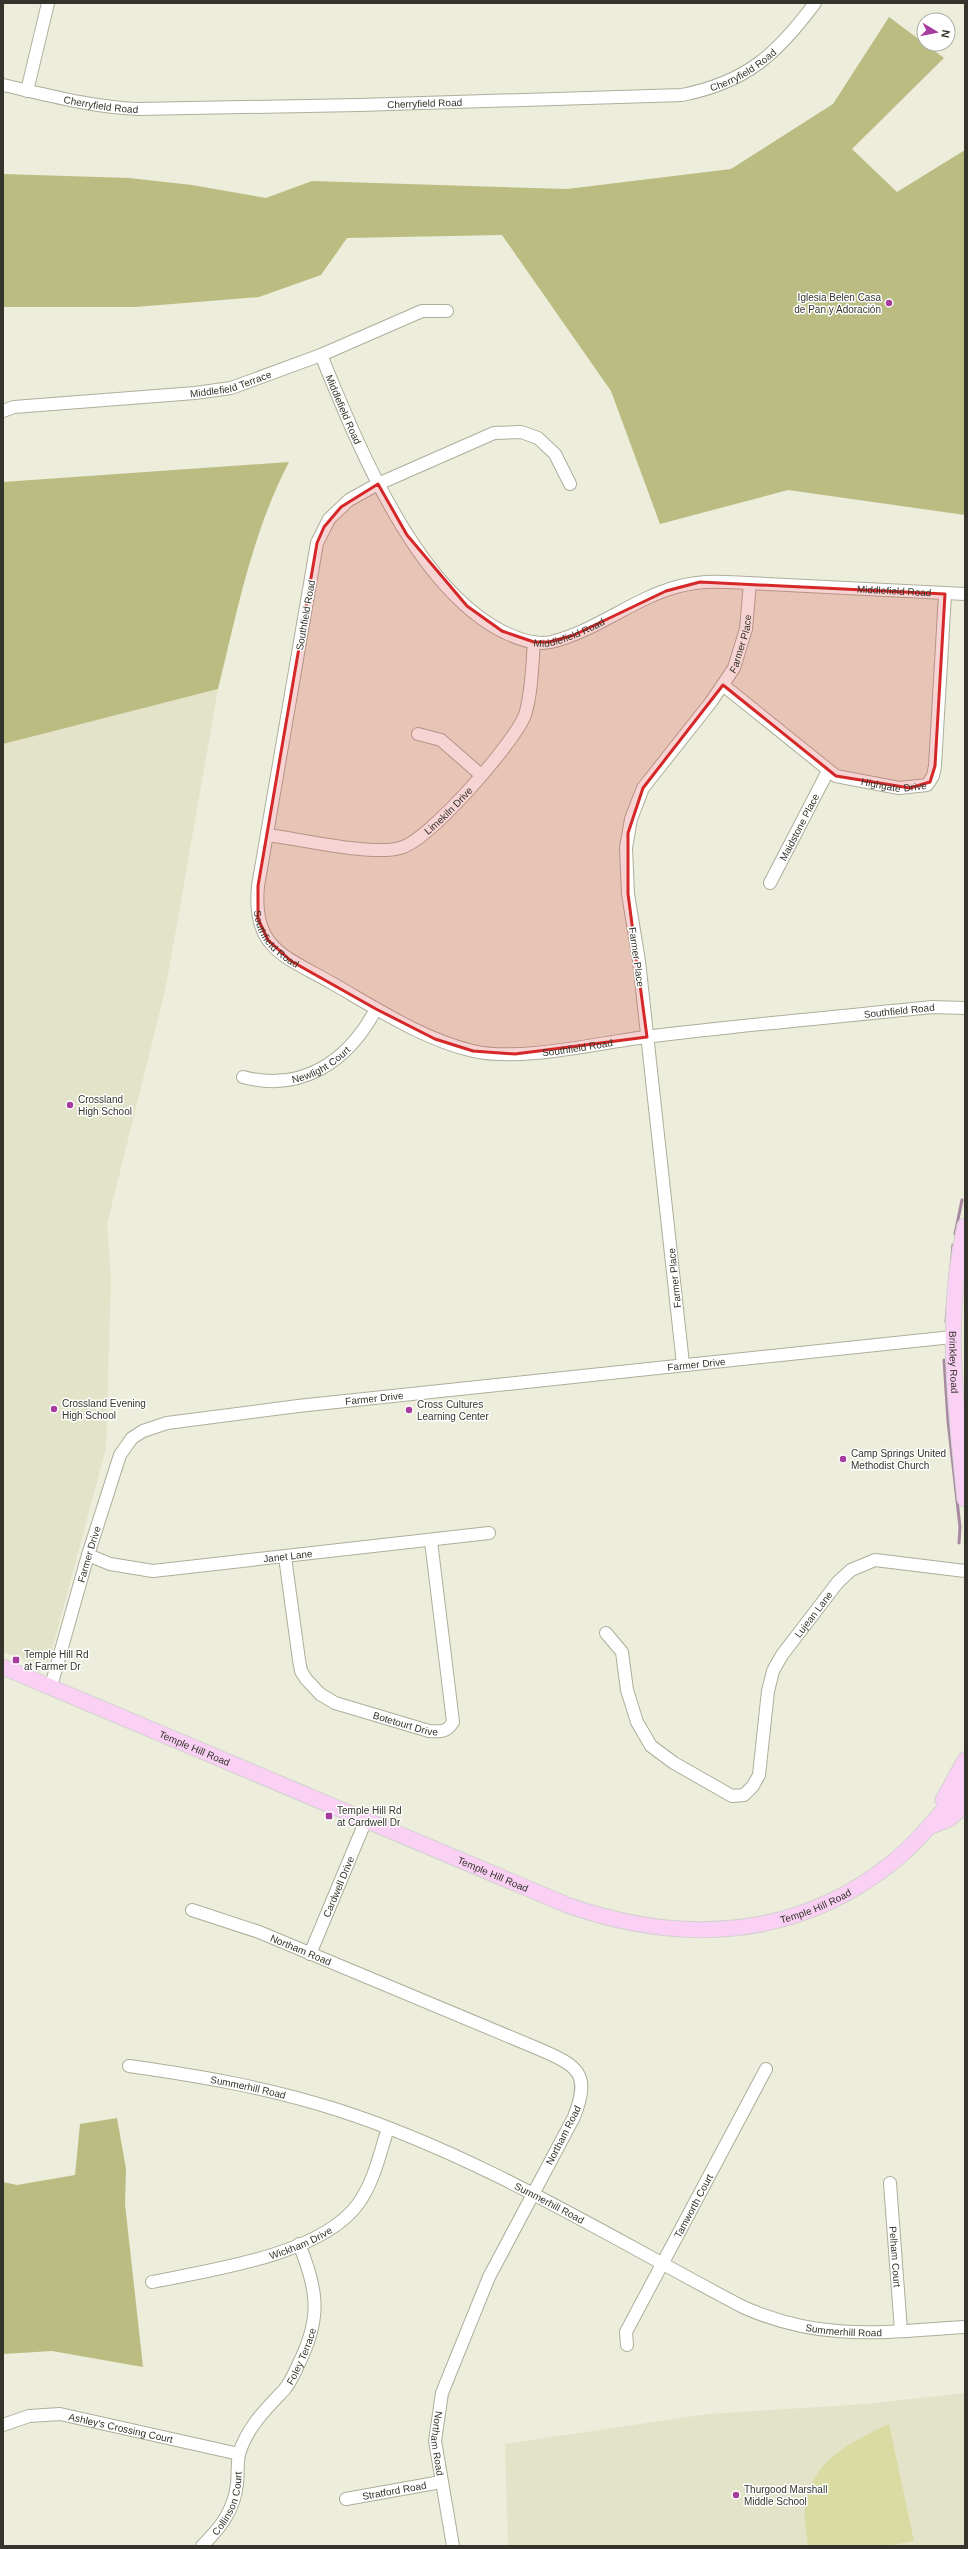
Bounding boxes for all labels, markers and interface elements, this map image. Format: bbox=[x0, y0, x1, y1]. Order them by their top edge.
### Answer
north arrow bbox=[916, 12, 956, 52]
text: N bbox=[939, 29, 952, 39]
street label: Cherryfield Road bbox=[709, 47, 778, 93]
street label: Cherryfield Road bbox=[63, 94, 138, 115]
street label: Cherryfield Road bbox=[387, 97, 462, 110]
place label: Iglesia Belen Casa de Pan y Adoración bbox=[794, 292, 881, 315]
marker: Iglesia Belen Casa de Pan y Adoración bbox=[884, 298, 894, 308]
street label: Middlefield Terrace bbox=[189, 369, 273, 399]
street label: Middlefield Road bbox=[324, 373, 363, 446]
street label: Southfield Road bbox=[294, 579, 317, 651]
street label: Middlefield Road bbox=[857, 584, 932, 598]
street label: Farmer Place bbox=[727, 614, 753, 675]
street label: Middlefield Road bbox=[533, 616, 606, 649]
street label: Highgate Drive bbox=[860, 776, 928, 794]
street label: Limekiln Drive bbox=[422, 784, 475, 837]
street label: Maidstone Place bbox=[778, 792, 822, 863]
street label: Southfield Road bbox=[252, 910, 301, 970]
street label: Farmer Place bbox=[627, 927, 646, 988]
street label: Southfield Road bbox=[863, 1002, 935, 1020]
street label: Southfield Road bbox=[541, 1037, 614, 1058]
street label: Newlight Court bbox=[291, 1044, 353, 1085]
place label: Crossland High School bbox=[78, 1094, 132, 1117]
marker: Crossland High School bbox=[65, 1100, 75, 1110]
street label: Farmer Place bbox=[666, 1247, 683, 1308]
street label: Brinkley Road bbox=[947, 1331, 960, 1394]
street label: Farmer Drive bbox=[667, 1356, 727, 1373]
street label: Farmer Drive bbox=[345, 1390, 404, 1407]
place label: Crossland Evening High School bbox=[62, 1398, 146, 1421]
place label: Cross Cultures Learning Center bbox=[417, 1399, 489, 1422]
marker: Crossland Evening High School bbox=[49, 1404, 59, 1414]
marker: Cross Cultures Learning Center bbox=[404, 1405, 414, 1415]
place label: Camp Springs United Methodist Church bbox=[851, 1448, 946, 1471]
marker: Camp Springs United Methodist Church bbox=[838, 1454, 848, 1464]
street label: Farmer Drive bbox=[75, 1524, 103, 1584]
street label: Janet Lane bbox=[263, 1548, 314, 1564]
street label: Lujean Lane bbox=[793, 1589, 835, 1640]
place label: Temple Hill Rd at Farmer Dr bbox=[24, 1649, 88, 1672]
marker: Temple Hill Rd at Farmer Dr bbox=[11, 1655, 21, 1665]
street label: Botetourt Drive bbox=[372, 1710, 438, 1737]
street label: Temple Hill Road bbox=[157, 1729, 231, 1768]
place label: Temple Hill Rd at Cardwell Dr bbox=[337, 1805, 401, 1828]
marker: Temple Hill Rd at Cardwell Dr bbox=[324, 1811, 334, 1821]
street label: Cardwell Drive bbox=[321, 1854, 356, 1919]
street label: Temple Hill Road bbox=[456, 1855, 530, 1894]
street label: Temple Hill Road bbox=[779, 1887, 853, 1925]
street label: Northam Road bbox=[269, 1932, 333, 1968]
street label: Summerhill Road bbox=[210, 2074, 287, 2101]
street label: Northam Road bbox=[544, 2104, 583, 2167]
street label: Tamworth Court bbox=[672, 2172, 715, 2240]
street label: Summerhill Road bbox=[513, 2180, 586, 2226]
street label: Wickham Drive bbox=[268, 2224, 334, 2261]
street label: Pelham Court bbox=[887, 2226, 903, 2288]
street label: Summerhill Road bbox=[805, 2322, 882, 2338]
street label: Foley Terrace bbox=[284, 2326, 318, 2387]
street label: Northam Road bbox=[429, 2410, 446, 2477]
street label: Ashley's Crossing Court bbox=[68, 2411, 174, 2445]
street label: Collinson Court bbox=[210, 2471, 244, 2538]
street label: Stratford Road bbox=[361, 2480, 427, 2502]
place label: Thurgood Marshall Middle School bbox=[744, 2484, 827, 2507]
marker: Thurgood Marshall Middle School bbox=[731, 2490, 741, 2500]

